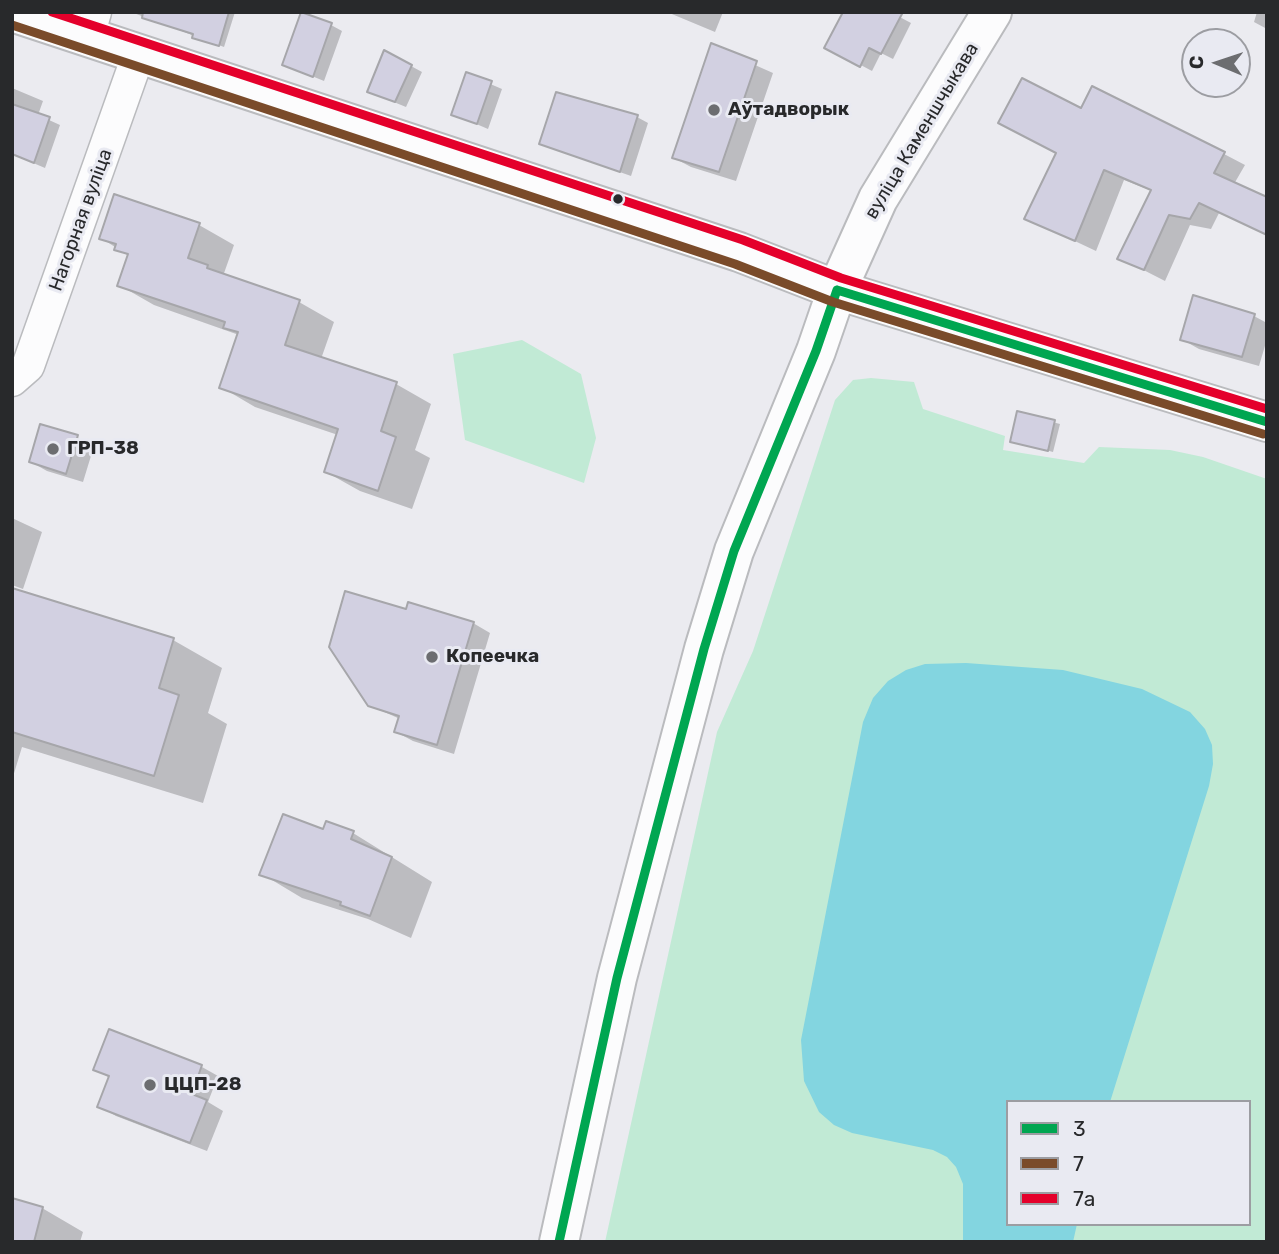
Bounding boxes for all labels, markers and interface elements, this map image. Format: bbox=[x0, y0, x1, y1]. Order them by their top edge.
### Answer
north arrow bbox=[1181, 28, 1251, 98]
street label: вуліца Каменшчыкава bbox=[860, 39, 984, 223]
text: С bbox=[1185, 55, 1208, 69]
place label: Аўтадворык bbox=[728, 99, 849, 121]
marker: Аўтадворык bbox=[706, 102, 722, 118]
street label: Нагорная вуліца bbox=[45, 146, 117, 294]
unlabelled marker bbox=[611, 192, 625, 206]
place label: ГРП-38 bbox=[67, 438, 139, 460]
marker: ГРП-38 bbox=[45, 441, 61, 457]
place label: Копеечка bbox=[446, 646, 539, 668]
marker: Копеечка bbox=[424, 649, 440, 665]
place label: ЦЦП-28 bbox=[164, 1074, 242, 1096]
marker: ЦЦП-28 bbox=[142, 1077, 158, 1093]
legend bbox=[1006, 1100, 1251, 1226]
text: 3 bbox=[1073, 1116, 1086, 1141]
text: 7 bbox=[1073, 1151, 1084, 1176]
text: 7а bbox=[1073, 1186, 1095, 1211]

